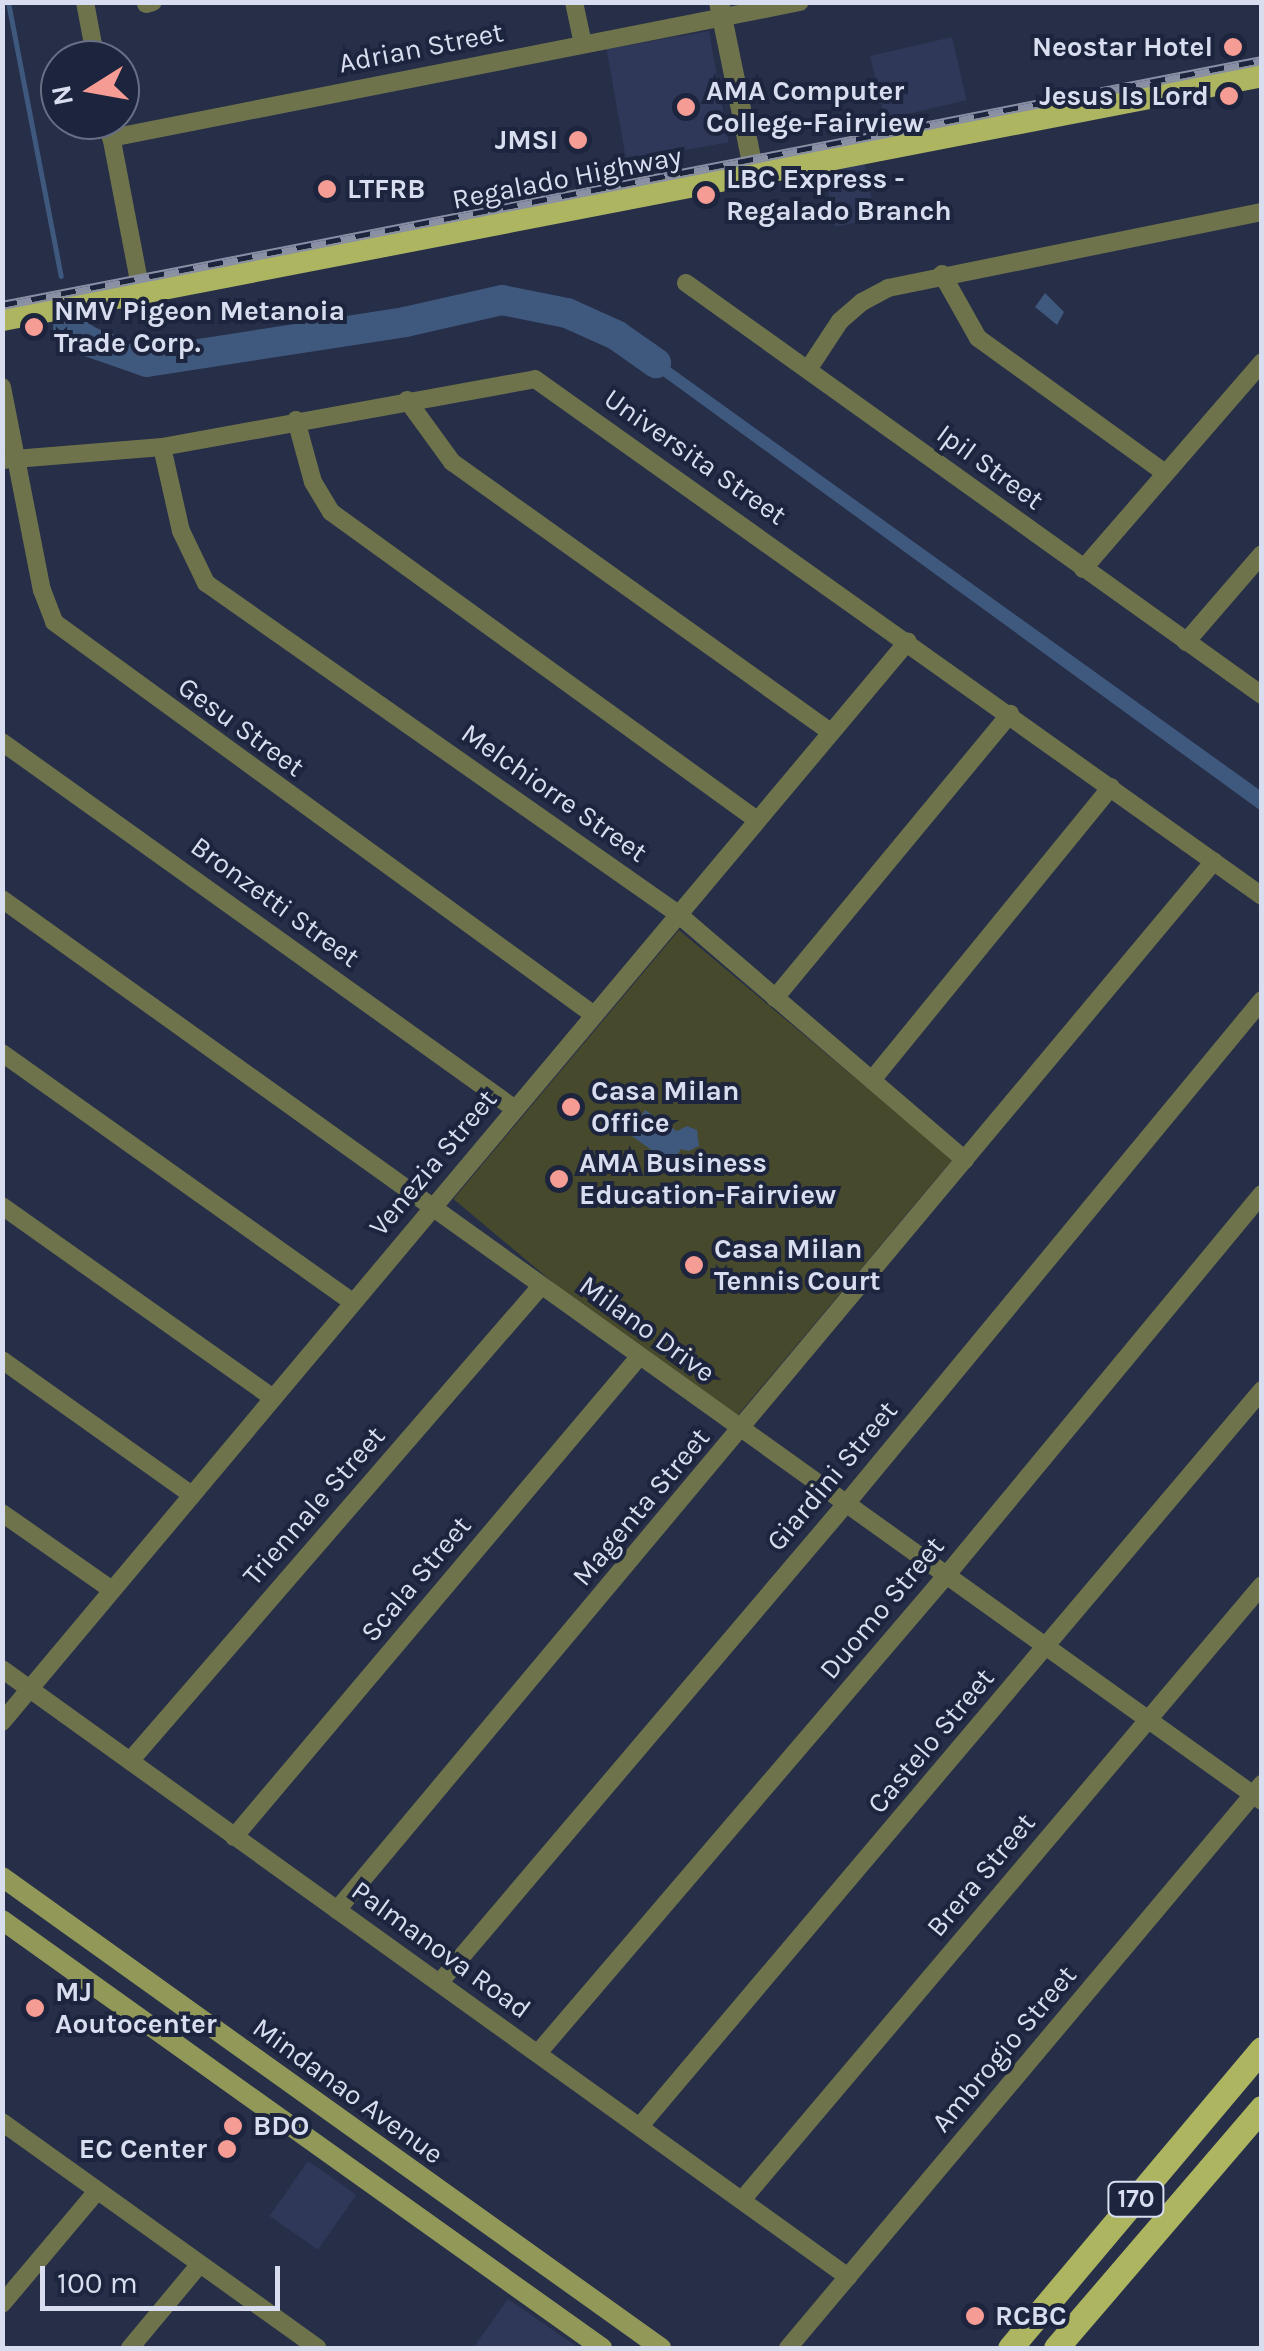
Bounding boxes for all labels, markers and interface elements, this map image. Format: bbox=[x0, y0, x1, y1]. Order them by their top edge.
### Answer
street label: Adrian Street bbox=[336, 16, 506, 80]
place label: Neostar Hotel bbox=[1032, 30, 1213, 64]
marker: Neostar Hotel bbox=[1222, 36, 1244, 58]
north arrow bbox=[40, 40, 140, 140]
place label: AMA Computer College-Fairview bbox=[706, 74, 924, 140]
place label: Jesus Is Lord bbox=[1039, 79, 1209, 113]
text: N bbox=[44, 82, 80, 108]
marker: Jesus Is Lord bbox=[1218, 85, 1240, 107]
marker: AMA Computer College-Fairview bbox=[675, 96, 697, 118]
place label: JMSI bbox=[495, 123, 558, 157]
marker: JMSI bbox=[567, 129, 589, 151]
street label: Regalado Highway bbox=[449, 139, 685, 217]
place label: LBC Express - Regalado Branch bbox=[726, 162, 952, 228]
place label: LTFRB bbox=[347, 172, 425, 206]
marker: LTFRB bbox=[316, 178, 338, 200]
marker: LBC Express - Regalado Branch bbox=[695, 184, 717, 206]
place label: NMV Pigeon Metanoia Trade Corp. bbox=[54, 294, 345, 360]
marker: NMV Pigeon Metanoia Trade Corp. bbox=[23, 316, 45, 338]
street label: Universita Street bbox=[597, 382, 793, 532]
street label: Ipil Street bbox=[930, 417, 1050, 517]
street label: Gesu Street bbox=[171, 670, 311, 784]
street label: Melchiorre Street bbox=[455, 716, 653, 870]
street label: Bronzetti Street bbox=[184, 830, 366, 974]
place label: Casa Milan Office bbox=[591, 1074, 739, 1140]
street label: Venezia Street bbox=[362, 1083, 504, 1243]
marker: Casa Milan Office bbox=[560, 1096, 582, 1118]
place label: AMA Business Education-Fairview bbox=[579, 1146, 836, 1212]
marker: AMA Business Education-Fairview bbox=[548, 1168, 570, 1190]
place label: Casa Milan Tennis Court bbox=[714, 1232, 881, 1298]
marker: Casa Milan Tennis Court bbox=[683, 1254, 705, 1276]
street label: Milano Drive bbox=[573, 1269, 721, 1389]
street label: Giardini Street bbox=[759, 1394, 905, 1558]
street label: Triennale Street bbox=[236, 1420, 392, 1592]
street label: Magenta Street bbox=[565, 1421, 717, 1593]
street label: Scala Street bbox=[354, 1509, 478, 1649]
street label: Duomo Street bbox=[813, 1530, 951, 1686]
street label: Castelo Street bbox=[861, 1662, 1001, 1820]
street label: Brera Street bbox=[920, 1806, 1042, 1944]
street label: Palmanova Road bbox=[345, 1874, 537, 2026]
street label: Ambrogio Street bbox=[925, 1959, 1083, 2139]
place label: MJ Aoutocenter bbox=[55, 1975, 217, 2041]
marker: MJ Aoutocenter bbox=[24, 1997, 46, 2019]
street label: Mindanao Avenue bbox=[246, 2011, 450, 2171]
place label: BDO bbox=[253, 2109, 309, 2143]
marker: BDO bbox=[222, 2115, 244, 2137]
place label: EC Center bbox=[79, 2132, 207, 2166]
marker: EC Center bbox=[216, 2138, 238, 2160]
road number: 170 bbox=[1106, 2179, 1166, 2219]
scale bar bbox=[45, 2246, 285, 2308]
text: 100 m bbox=[57, 2265, 138, 2301]
place label: RCBC bbox=[995, 2299, 1067, 2333]
marker: RCBC bbox=[964, 2305, 986, 2327]

